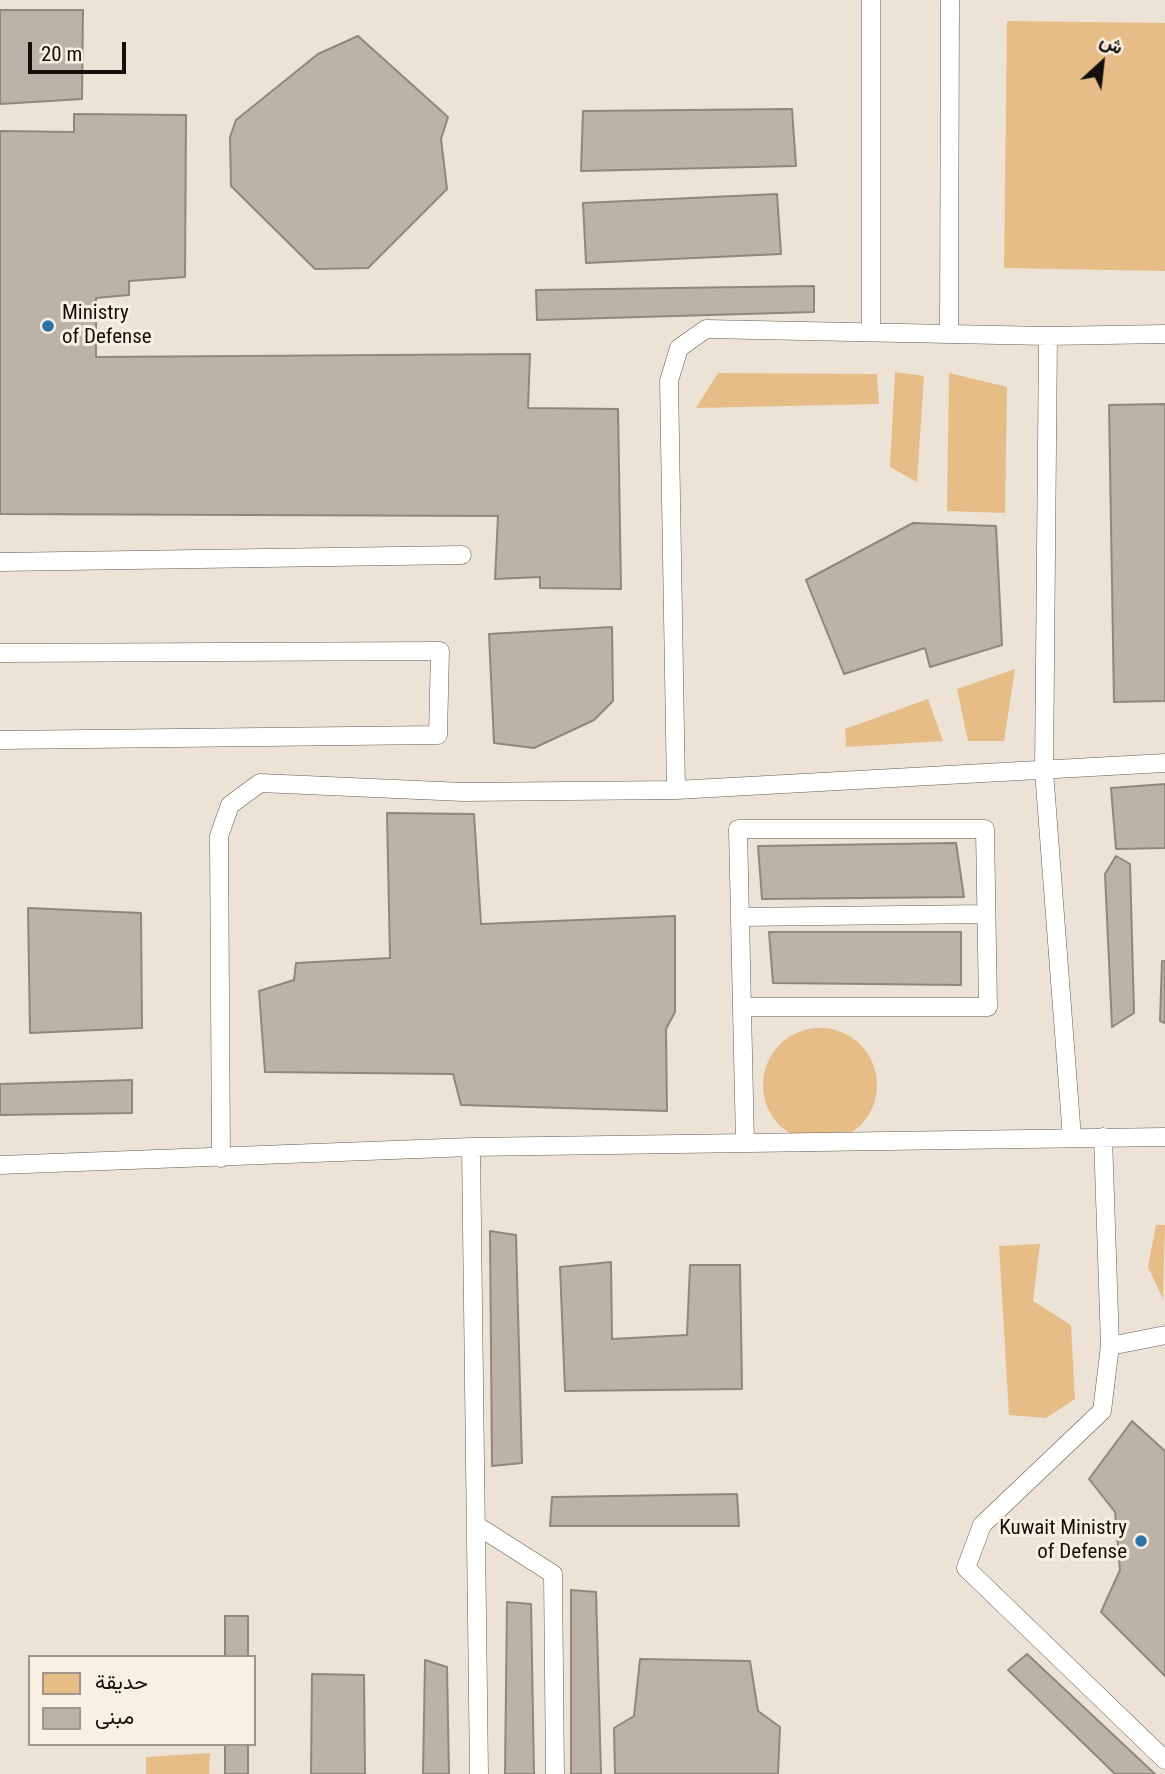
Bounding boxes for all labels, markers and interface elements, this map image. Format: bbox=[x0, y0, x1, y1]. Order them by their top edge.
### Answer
scale bar bbox=[32, 28, 130, 72]
north arrow bbox=[1067, 28, 1137, 98]
text: ش bbox=[1096, 28, 1127, 59]
text: 20 m bbox=[41, 42, 82, 66]
place label: Ministry of Defense bbox=[62, 301, 152, 351]
marker: Ministry of Defense bbox=[40, 318, 56, 334]
place label: Kuwait Ministry of Defense bbox=[999, 1516, 1127, 1566]
marker: Kuwait Ministry of Defense bbox=[1133, 1533, 1149, 1549]
legend bbox=[28, 1655, 256, 1746]
text: حديقة bbox=[95, 1670, 148, 1694]
text: مبنى bbox=[95, 1705, 134, 1729]

